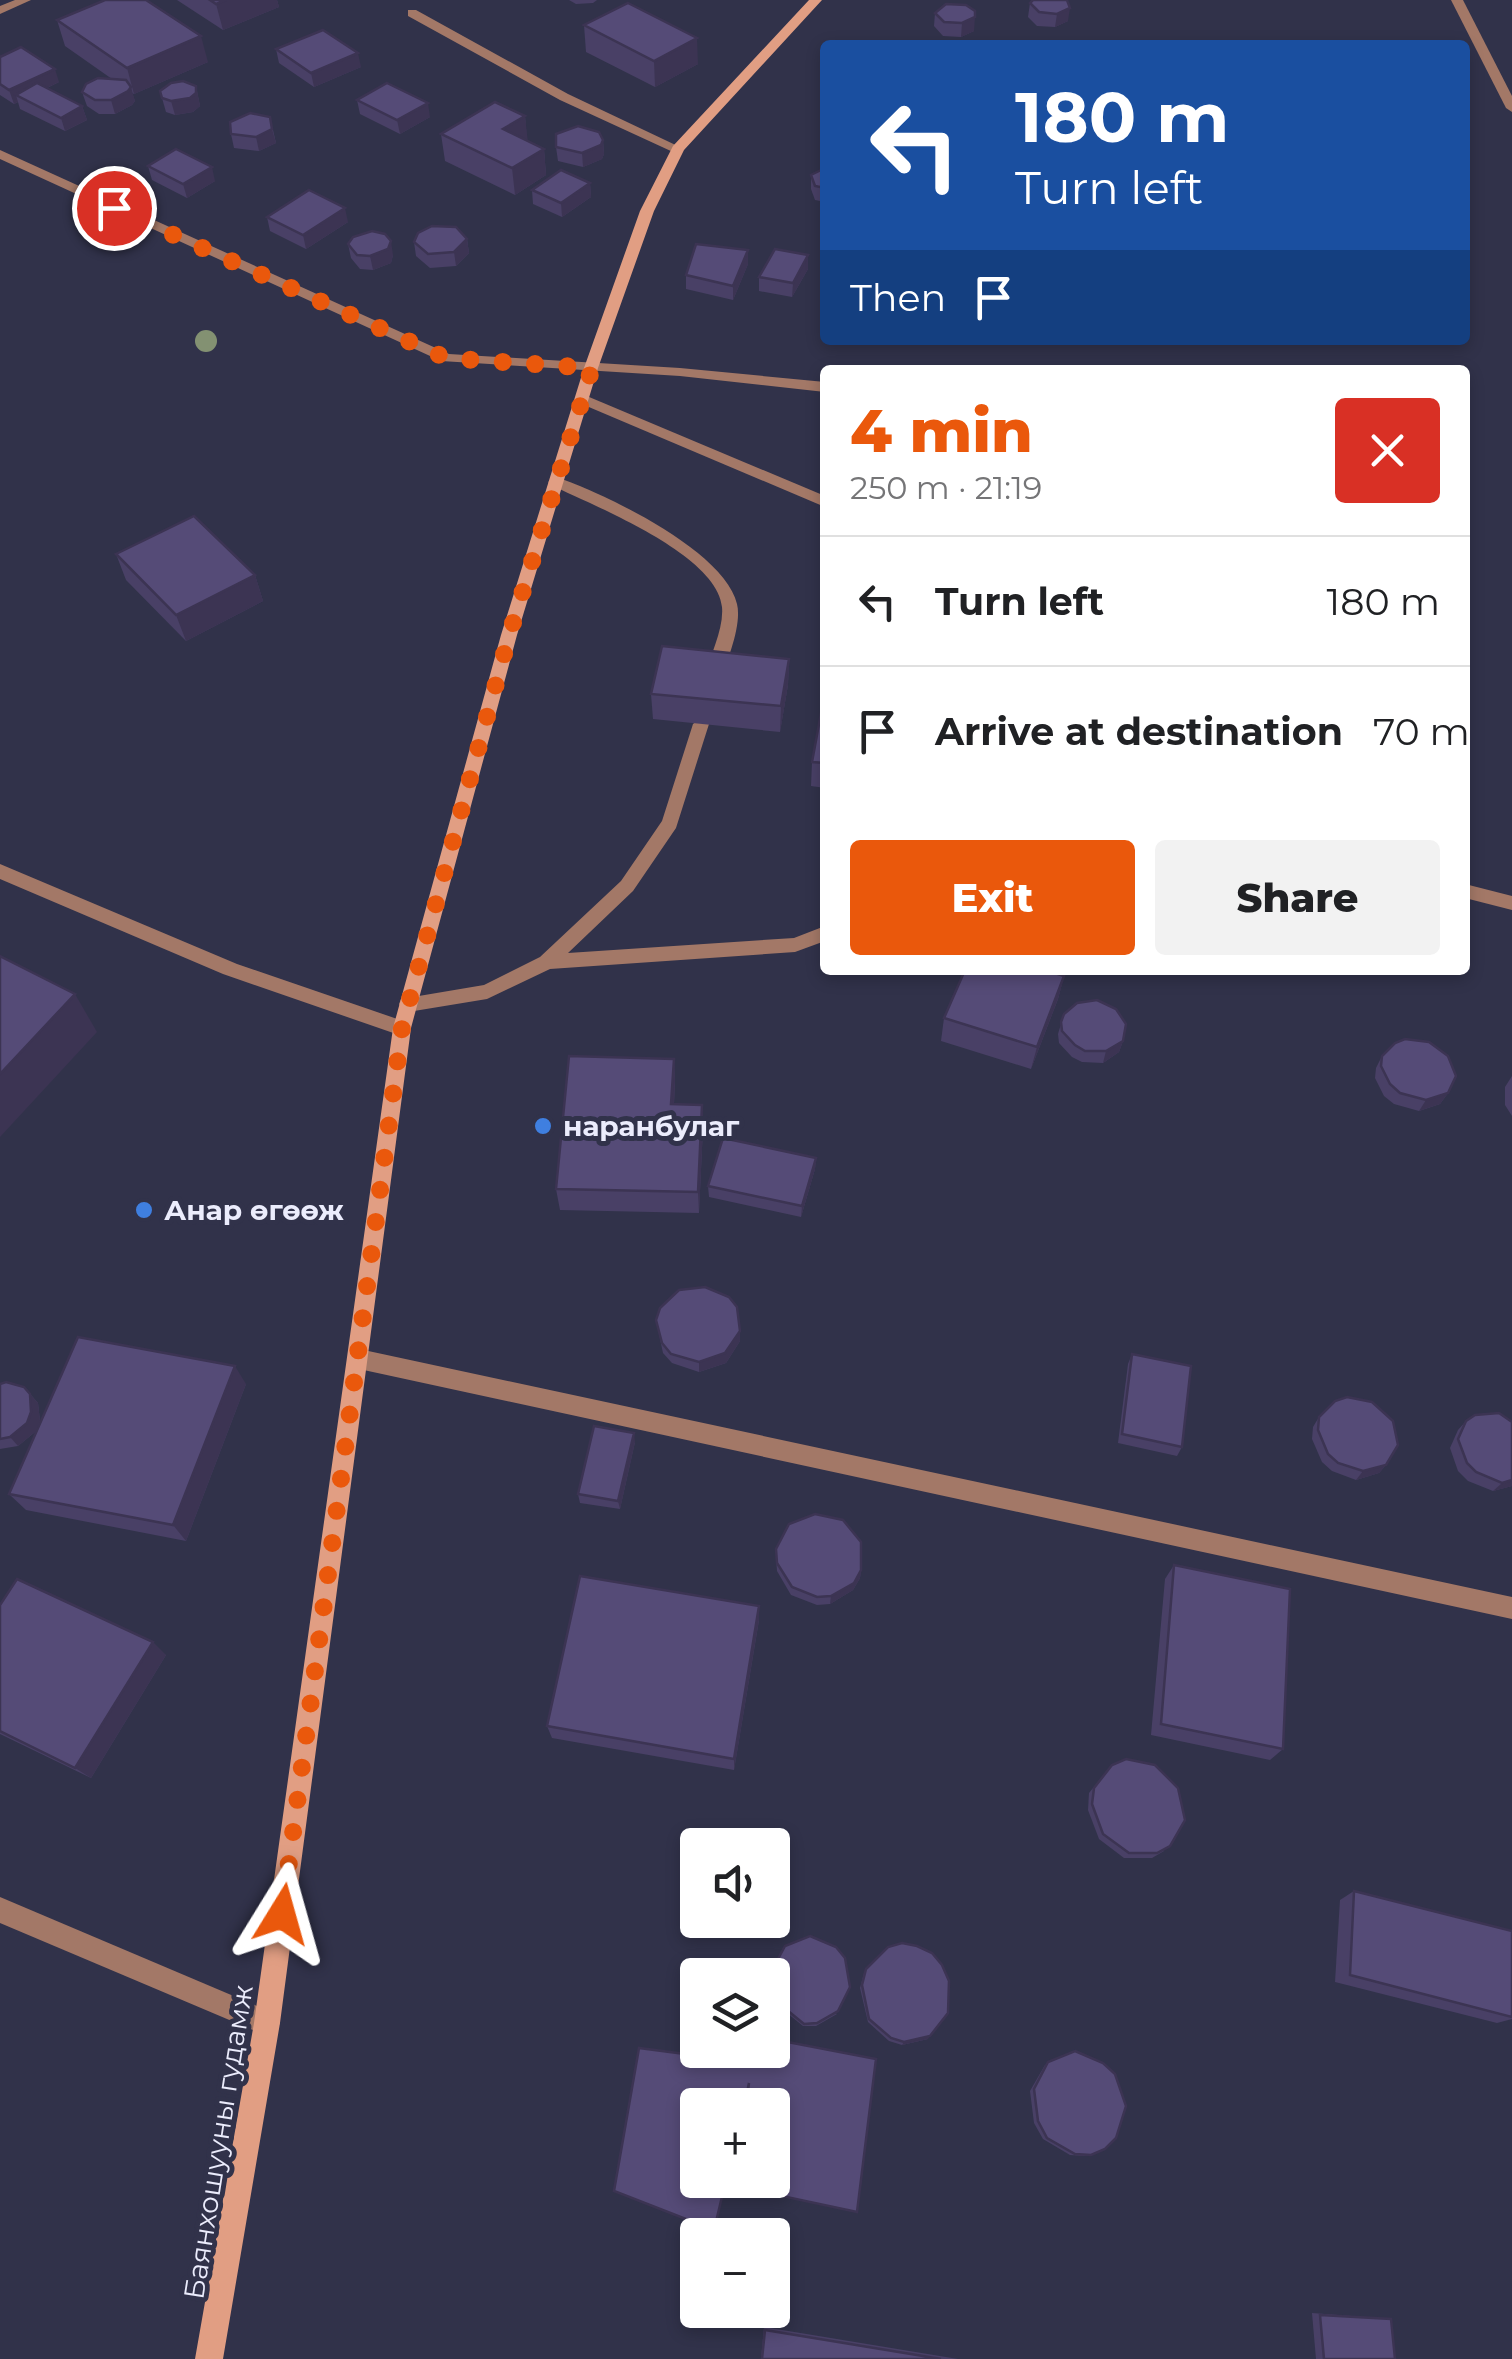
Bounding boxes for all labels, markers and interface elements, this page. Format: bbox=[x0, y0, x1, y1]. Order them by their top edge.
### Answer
text: 180 m bbox=[1015, 74, 1229, 160]
icon: left bbox=[850, 80, 980, 210]
text: Turn left bbox=[1015, 160, 1203, 215]
pin bbox=[72, 166, 157, 251]
icon: arrive bbox=[87, 181, 142, 236]
icon: arrive bbox=[966, 270, 1021, 325]
text: Then bbox=[850, 274, 946, 321]
text: 4 min bbox=[850, 394, 1033, 467]
button: close bbox=[1335, 398, 1440, 503]
text: 250 m · 21:19 bbox=[850, 468, 1042, 507]
icon: left bbox=[850, 574, 905, 629]
text: Turn left bbox=[935, 578, 1104, 625]
text: 180 m bbox=[1327, 578, 1440, 625]
icon: arrive bbox=[850, 704, 905, 759]
text: Arrive at destination bbox=[935, 708, 1343, 755]
text: 70 m bbox=[1373, 708, 1470, 755]
button: Exit bbox=[850, 840, 1135, 955]
button: Share bbox=[1155, 840, 1440, 955]
place label: наранбулаг bbox=[563, 1109, 740, 1143]
marker: наранбулаг bbox=[532, 1115, 554, 1137]
place label: Анар өгөөж bbox=[164, 1193, 344, 1227]
marker: Анар өгөөж bbox=[133, 1199, 155, 1221]
map controls bbox=[680, 1828, 790, 2328]
button: sound bbox=[680, 1828, 790, 1938]
position arrow bbox=[230, 1862, 334, 1966]
button: layers bbox=[680, 1958, 790, 2068]
street label: Баянхошууны гудамж bbox=[176, 1982, 260, 2302]
button: + bbox=[680, 2088, 790, 2198]
button: − bbox=[680, 2218, 790, 2328]

